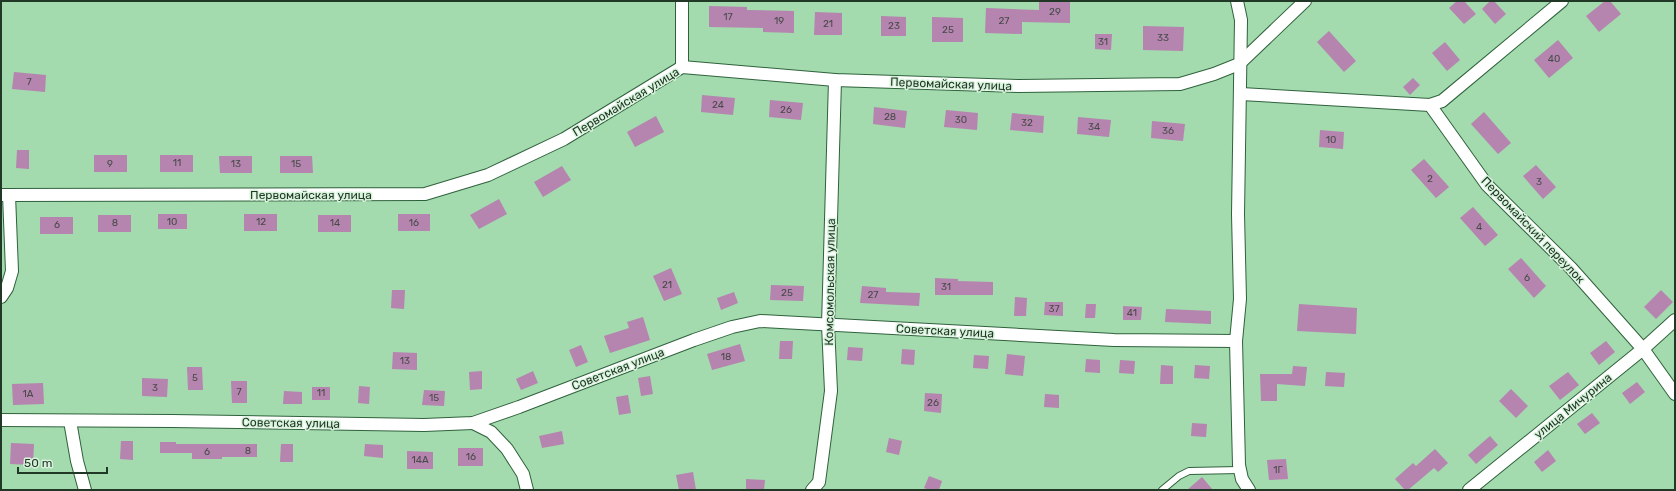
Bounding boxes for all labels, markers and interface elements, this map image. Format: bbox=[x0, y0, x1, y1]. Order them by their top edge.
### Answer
house number: 29 bbox=[1049, 6, 1061, 18]
house number: 17 bbox=[723, 11, 733, 23]
house number: 19 bbox=[774, 15, 784, 27]
house number: 27 bbox=[999, 15, 1010, 27]
house number: 21 bbox=[823, 18, 833, 30]
house number: 23 bbox=[888, 20, 900, 32]
house number: 25 bbox=[942, 24, 954, 36]
house number: 33 bbox=[1157, 32, 1169, 44]
house number: 31 bbox=[1098, 36, 1108, 48]
house number: 40 bbox=[1548, 53, 1560, 65]
street label: Первомайская улица bbox=[570, 65, 682, 139]
street label: Первомайская улица bbox=[890, 75, 1012, 93]
house number: 7 bbox=[26, 76, 32, 88]
house number: 24 bbox=[712, 99, 724, 111]
house number: 26 bbox=[780, 104, 792, 116]
house number: 28 bbox=[884, 111, 896, 123]
house number: 30 bbox=[955, 114, 967, 126]
house number: 32 bbox=[1021, 117, 1033, 129]
house number: 34 bbox=[1088, 121, 1100, 133]
house number: 36 bbox=[1162, 125, 1174, 137]
house number: 10 bbox=[1326, 134, 1336, 146]
house number: 11 bbox=[173, 157, 181, 169]
house number: 9 bbox=[107, 158, 113, 170]
house number: 13 bbox=[231, 158, 241, 170]
house number: 15 bbox=[291, 158, 301, 170]
house number: 2 bbox=[1427, 173, 1433, 185]
street label: Первомайский переулок bbox=[1478, 174, 1588, 287]
house number: 3 bbox=[1536, 176, 1542, 188]
street label: Первомайская улица bbox=[250, 188, 372, 202]
house number: 10 bbox=[167, 216, 177, 228]
house number: 12 bbox=[256, 216, 266, 228]
house number: 8 bbox=[112, 217, 118, 229]
house number: 14 bbox=[330, 217, 340, 229]
house number: 16 bbox=[409, 217, 419, 229]
street label: Комсомольская улица bbox=[822, 218, 838, 346]
house number: 6 bbox=[54, 219, 60, 231]
house number: 4 bbox=[1476, 221, 1482, 233]
house number: 6 bbox=[1524, 272, 1530, 284]
house number: 21 bbox=[662, 279, 672, 291]
house number: 31 bbox=[941, 281, 951, 293]
house number: 25 bbox=[781, 287, 793, 299]
house number: 27 bbox=[868, 289, 879, 301]
house number: 37 bbox=[1048, 303, 1060, 315]
house number: 41 bbox=[1127, 307, 1137, 319]
street label: Советская улица bbox=[896, 321, 994, 341]
street label: Советская улица bbox=[570, 345, 666, 393]
house number: 18 bbox=[721, 351, 731, 363]
house number: 13 bbox=[400, 355, 410, 367]
street label: улица Мичурина bbox=[1531, 370, 1615, 442]
house number: 5 bbox=[192, 372, 198, 384]
house number: 3 bbox=[152, 382, 158, 394]
house number: 7 bbox=[236, 386, 242, 398]
house number: 11 bbox=[317, 387, 325, 399]
house number: 1А bbox=[23, 388, 34, 400]
house number: 15 bbox=[429, 392, 439, 404]
house number: 26 bbox=[927, 397, 939, 409]
street label: Советская улица bbox=[242, 415, 340, 431]
house number: 8 bbox=[245, 445, 251, 457]
house number: 6 bbox=[204, 446, 210, 458]
scale bar bbox=[18, 449, 107, 475]
house number: 16 bbox=[466, 451, 476, 463]
house number: 14А bbox=[411, 454, 429, 466]
text: 50 m bbox=[24, 456, 52, 470]
house number: 1Г bbox=[1273, 464, 1284, 476]

